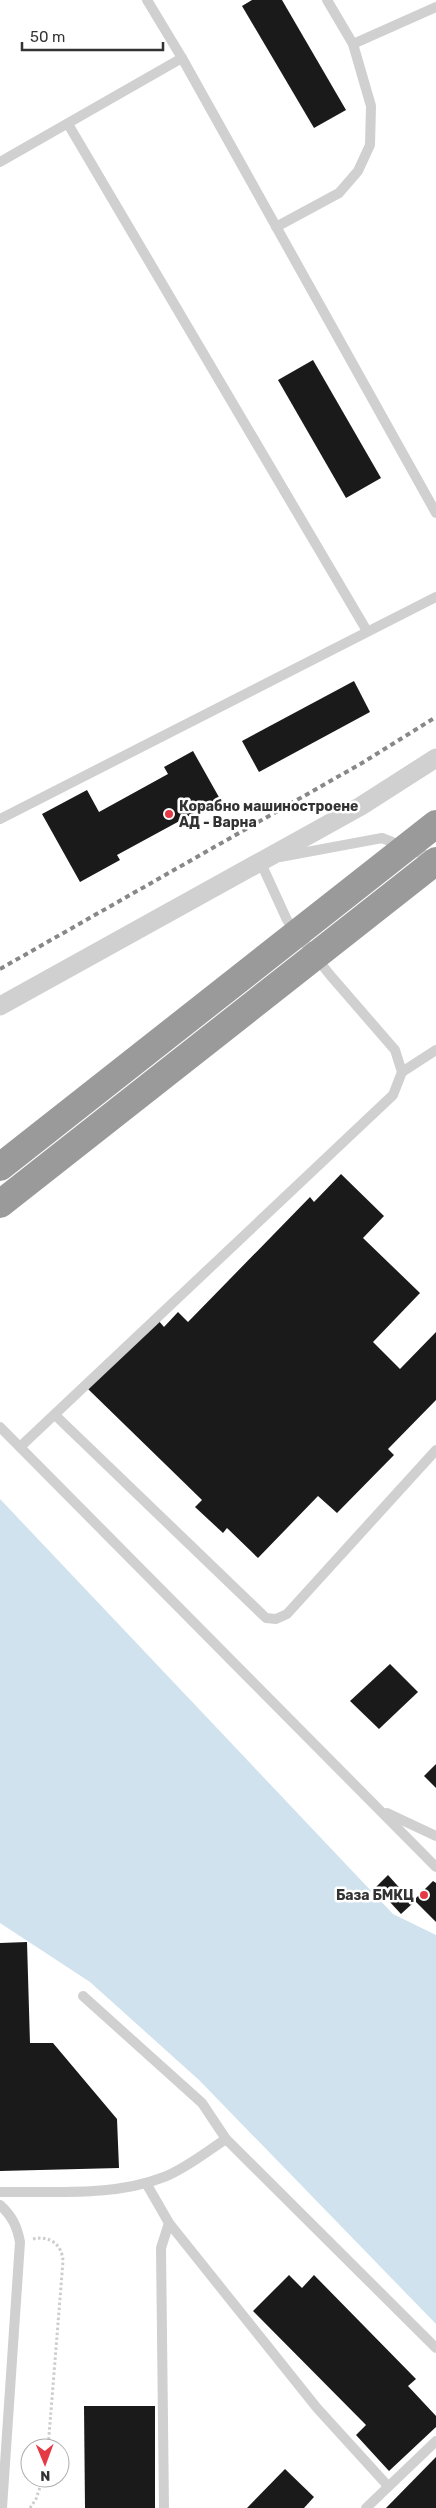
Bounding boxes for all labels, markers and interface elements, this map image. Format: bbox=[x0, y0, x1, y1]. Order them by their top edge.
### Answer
scale bar bbox=[22, 20, 164, 52]
text: 50 m bbox=[30, 28, 65, 46]
place label: Корабно машиностроене АД - Варна bbox=[179, 798, 358, 831]
marker: Корабно машиностроене АД - Варна bbox=[163, 808, 175, 820]
place label: База БМКЦ bbox=[336, 1887, 414, 1904]
marker: База БМКЦ bbox=[418, 1889, 430, 1901]
north arrow bbox=[20, 2438, 70, 2488]
text: N bbox=[40, 2467, 50, 2484]

